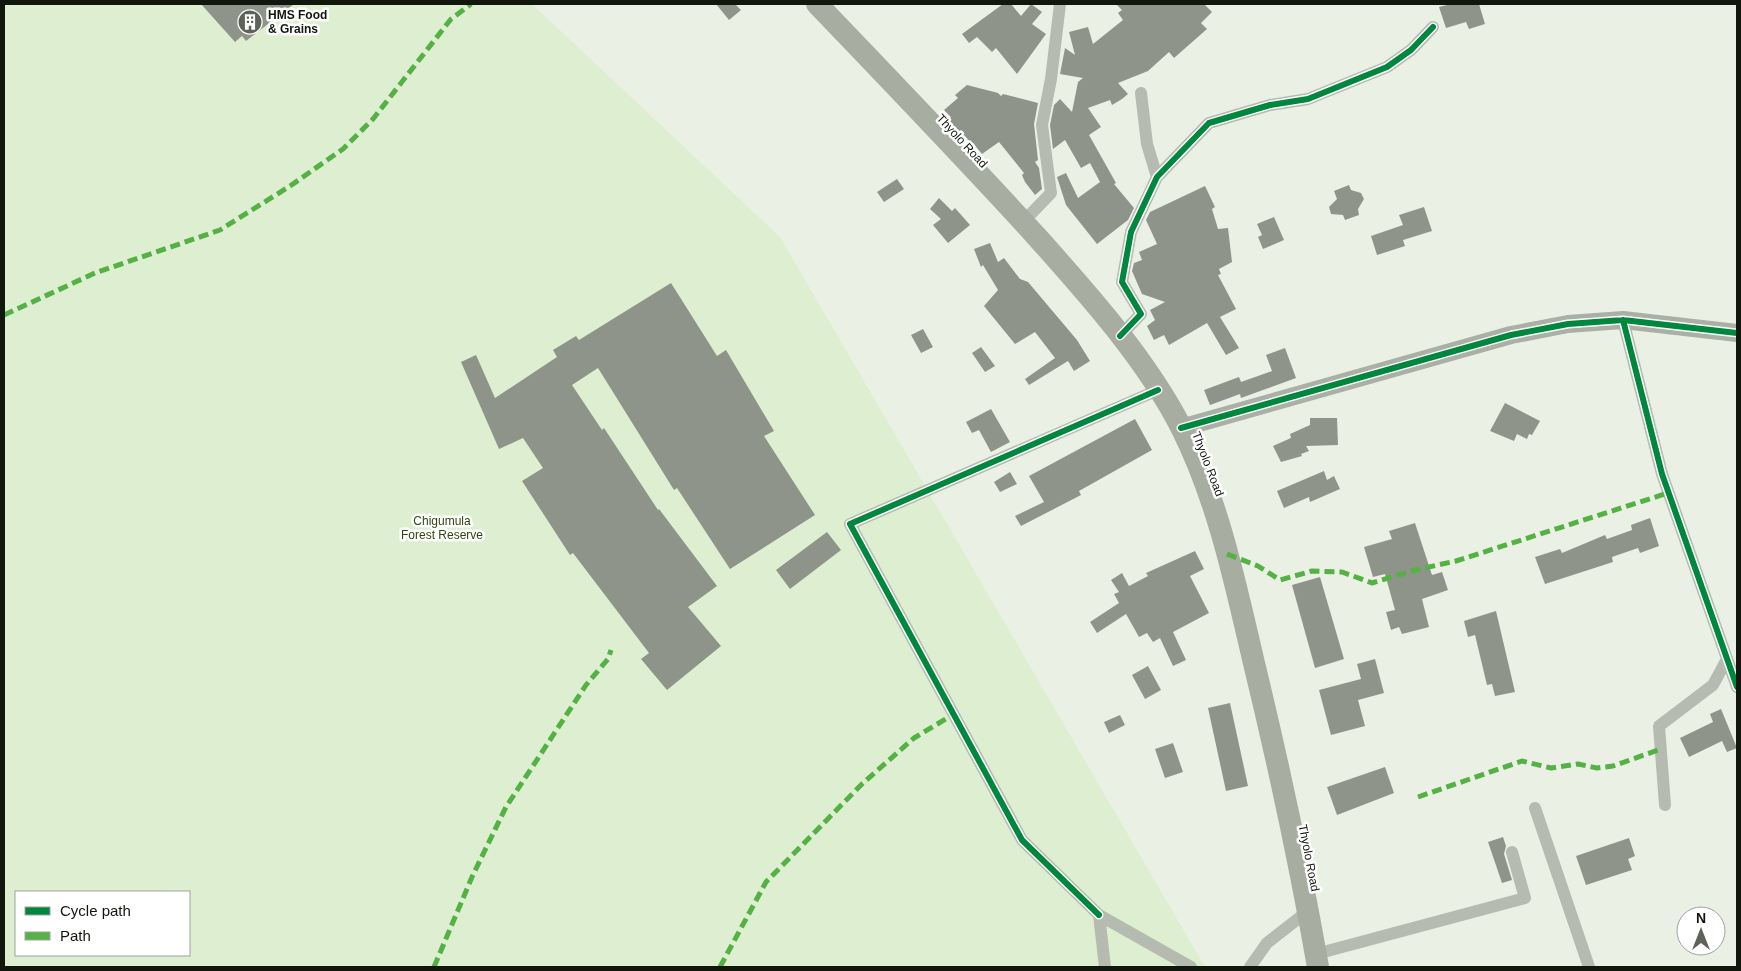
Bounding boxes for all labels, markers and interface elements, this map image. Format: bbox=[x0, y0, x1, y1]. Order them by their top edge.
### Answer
place label: HMS Food & Grains bbox=[268, 8, 327, 36]
building icon: HMS Food & Grains bbox=[237, 9, 263, 35]
street label: Thyolo Road bbox=[934, 111, 990, 171]
street label: Thyolo Road bbox=[1189, 430, 1227, 498]
park label: Chigumula Forest Reserve bbox=[401, 514, 483, 542]
street label: Thyolo Road bbox=[1296, 823, 1322, 893]
legend bbox=[15, 891, 190, 956]
text: Cycle path bbox=[60, 902, 131, 919]
north arrow bbox=[1676, 906, 1726, 956]
text: N bbox=[1696, 910, 1706, 926]
text: Path bbox=[60, 927, 91, 944]

